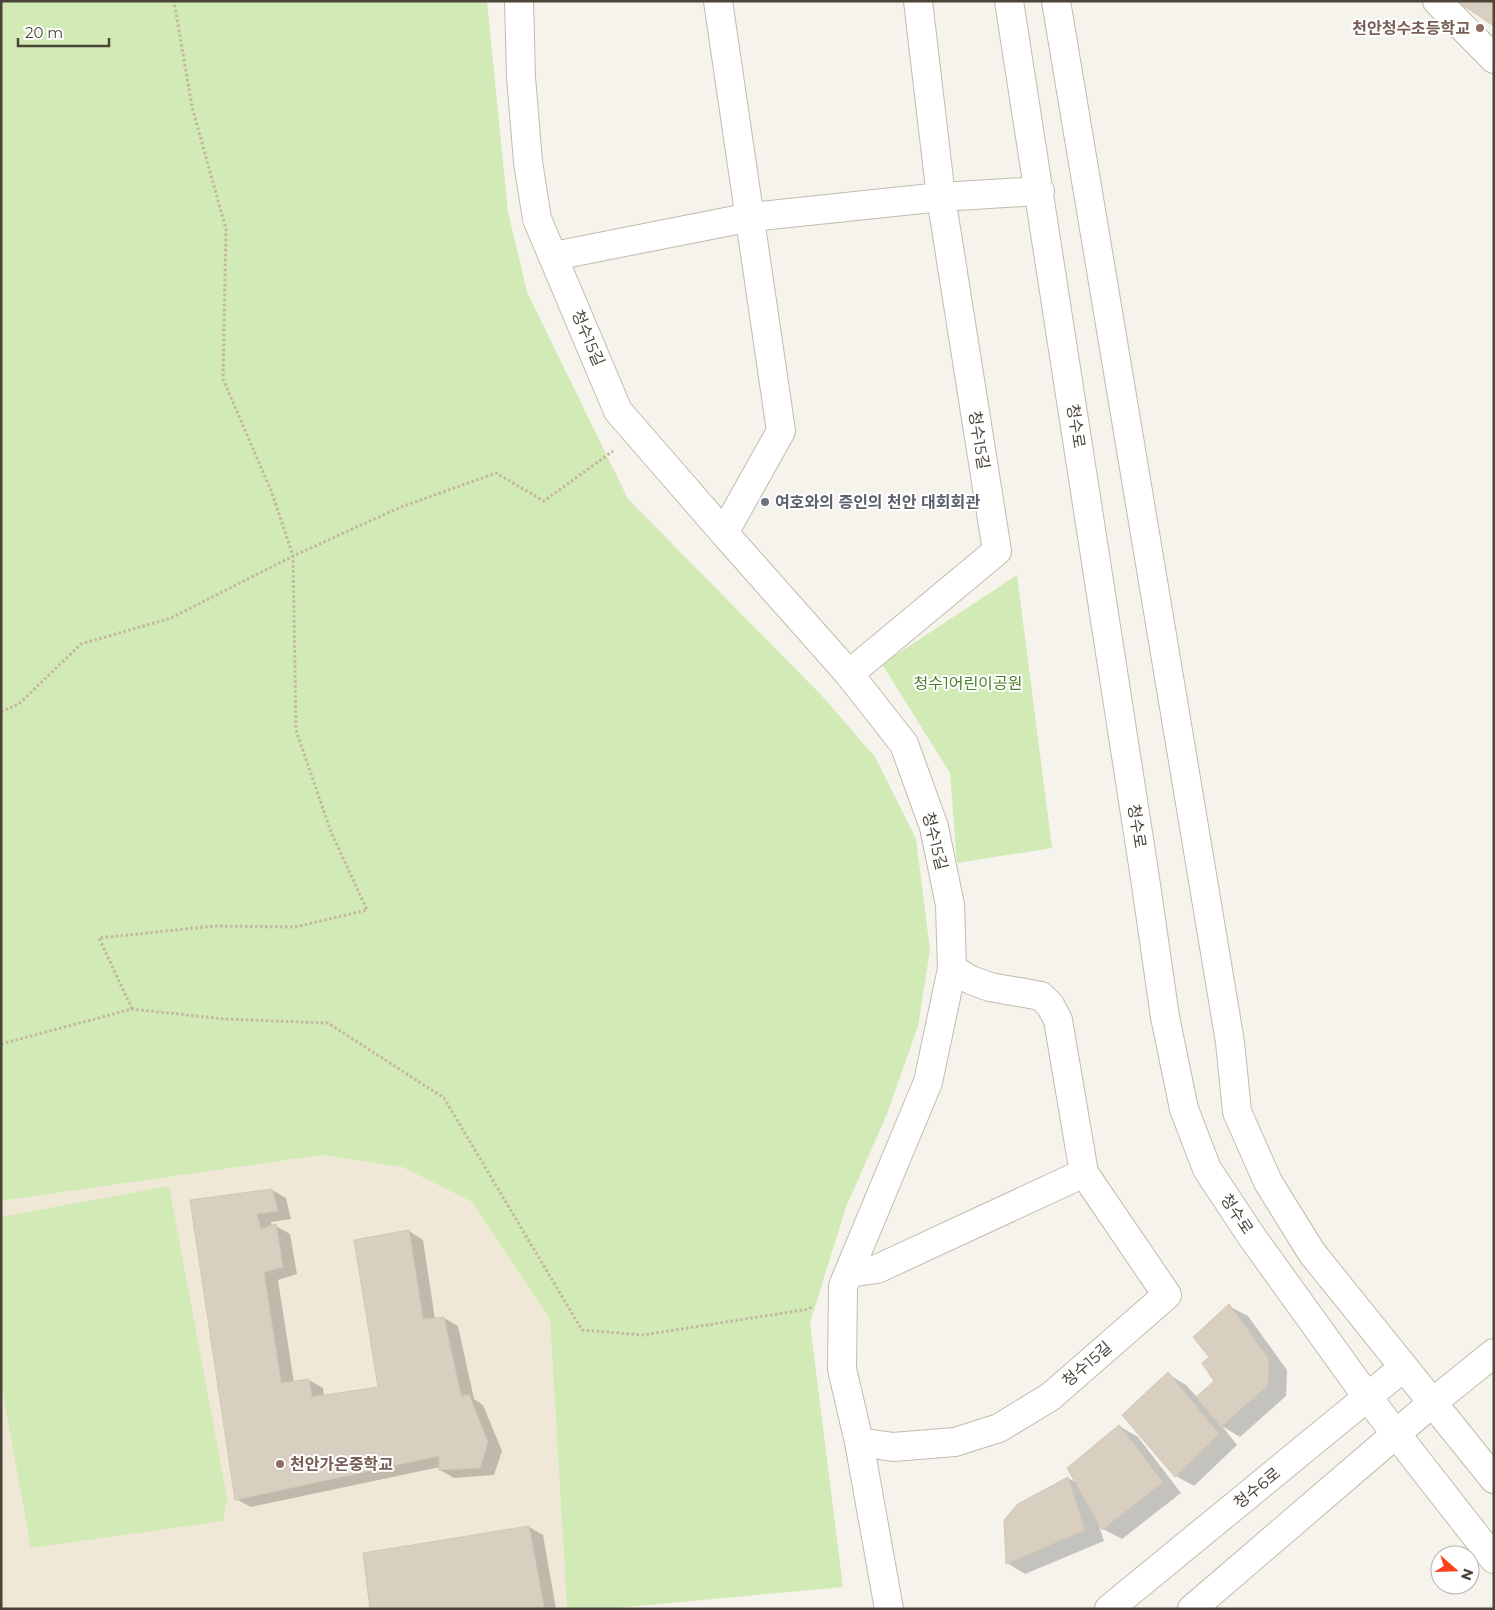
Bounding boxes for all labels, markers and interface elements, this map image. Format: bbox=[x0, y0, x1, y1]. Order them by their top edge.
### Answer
scale bar bbox=[18, 15, 109, 47]
place label: 천안청수초등학교 bbox=[1352, 19, 1470, 38]
marker: 천안청수초등학교 bbox=[1474, 22, 1486, 34]
text: 20 m bbox=[25, 23, 63, 42]
street label: 청수15길 bbox=[568, 307, 608, 369]
street label: 청수로 bbox=[1063, 403, 1089, 450]
street label: 청수15길 bbox=[965, 409, 993, 471]
place label: 여호와의 증인의 천안 대회회관 bbox=[775, 493, 980, 512]
marker: 여호와의 증인의 천안 대회회관 bbox=[759, 496, 771, 508]
park label: 청수1어린이공원 bbox=[914, 674, 1022, 693]
street label: 청수로 bbox=[1124, 803, 1150, 850]
street label: 청수15길 bbox=[919, 810, 951, 872]
street label: 청수로 bbox=[1217, 1190, 1257, 1238]
street label: 청수15길 bbox=[1059, 1337, 1115, 1391]
place label: 천안가온중학교 bbox=[290, 1455, 393, 1474]
marker: 천안가온중학교 bbox=[274, 1458, 286, 1470]
street label: 청수6로 bbox=[1230, 1463, 1284, 1512]
north arrow bbox=[1430, 1545, 1480, 1595]
text: N bbox=[1457, 1566, 1478, 1583]

